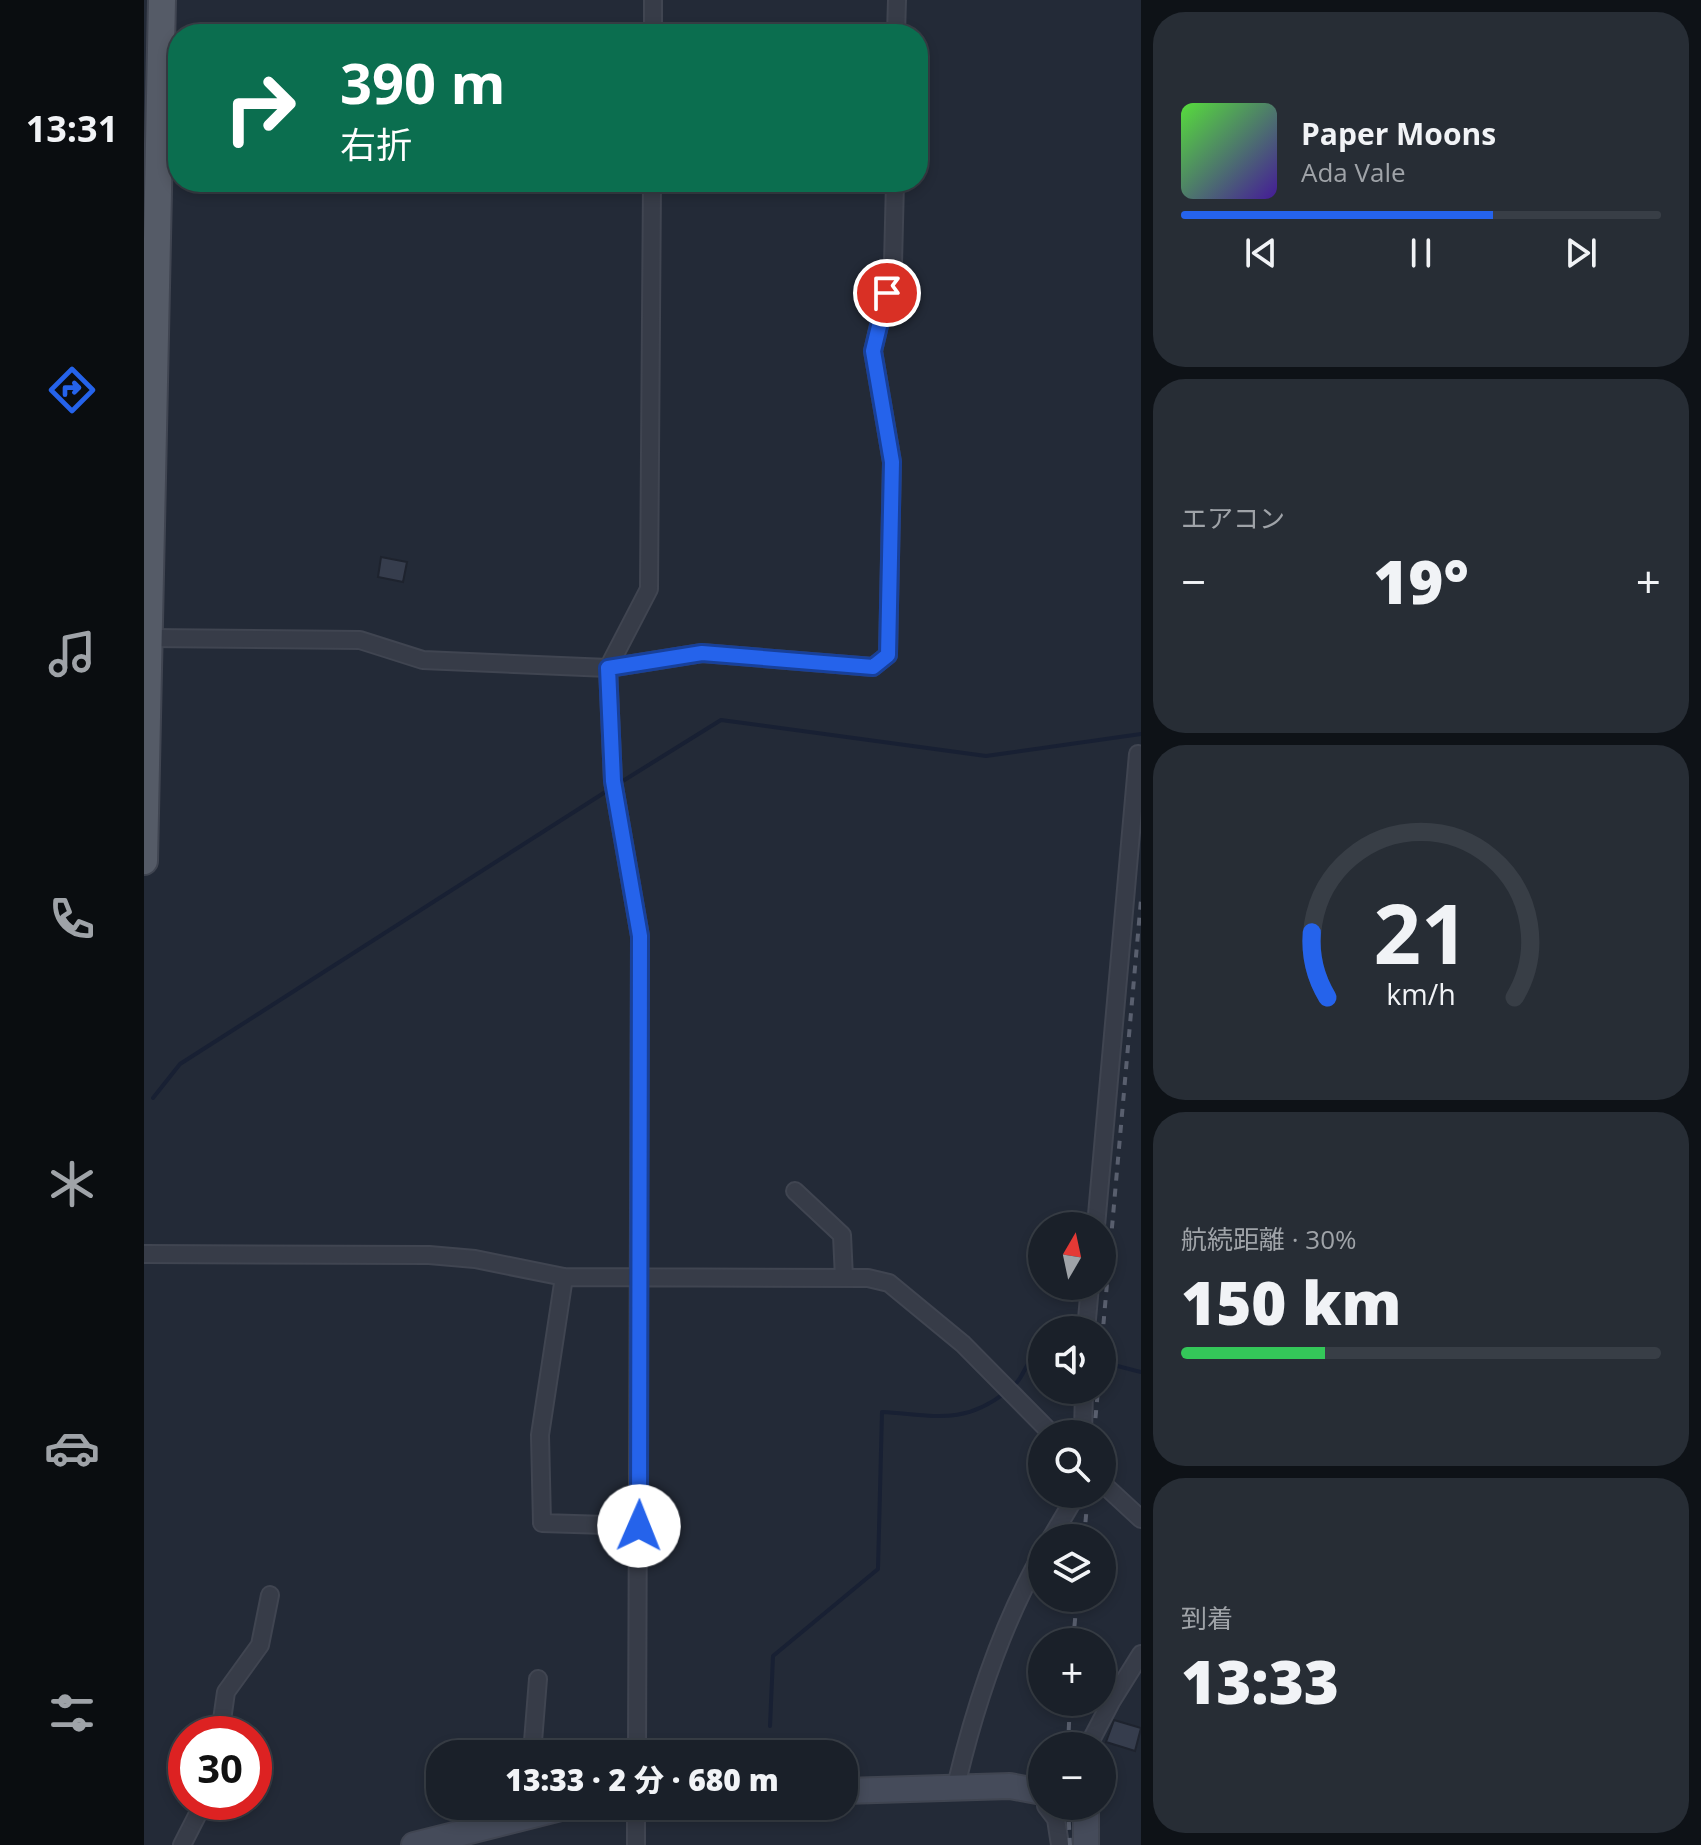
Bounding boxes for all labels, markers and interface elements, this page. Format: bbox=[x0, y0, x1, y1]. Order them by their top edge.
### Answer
text: 390 m bbox=[340, 44, 506, 120]
icon: right bbox=[208, 56, 312, 160]
text: 13:31 bbox=[26, 104, 118, 153]
text: Paper Moons bbox=[1301, 113, 1496, 154]
text: 右折 bbox=[340, 120, 412, 169]
text: Ada Vale bbox=[1301, 154, 1406, 190]
icon: previous bbox=[1239, 231, 1283, 275]
icon: pause bbox=[1399, 231, 1443, 275]
icon: next bbox=[1559, 231, 1603, 275]
pin bbox=[853, 259, 921, 327]
icon: arrive bbox=[865, 271, 909, 315]
icon: directions bbox=[44, 362, 100, 418]
text: エアコン bbox=[1181, 500, 1285, 536]
text: 19° bbox=[1373, 540, 1469, 622]
text: − bbox=[1181, 551, 1206, 611]
text: + bbox=[1636, 551, 1661, 611]
icon: music bbox=[44, 626, 100, 682]
text: 21 bbox=[1373, 875, 1469, 988]
icon: phone bbox=[44, 891, 100, 947]
text: km/h bbox=[1386, 975, 1456, 1014]
icon: climate bbox=[44, 1156, 100, 1212]
north arrow bbox=[1028, 1212, 1116, 1300]
map controls bbox=[1028, 1212, 1116, 1820]
text: 航続距離 · 30% bbox=[1181, 1221, 1357, 1257]
text: 150 km bbox=[1181, 1261, 1402, 1343]
button: sound bbox=[1028, 1316, 1116, 1404]
icon: car bbox=[44, 1420, 100, 1476]
button: search bbox=[1028, 1420, 1116, 1508]
position arrow bbox=[597, 1484, 681, 1568]
button: layers bbox=[1028, 1524, 1116, 1612]
text: 到着 bbox=[1181, 1600, 1233, 1636]
button: + bbox=[1028, 1628, 1116, 1716]
text: 13:33 bbox=[1181, 1640, 1339, 1722]
icon: filters bbox=[44, 1685, 100, 1741]
speed limit sign: 30 bbox=[168, 1716, 272, 1820]
button: − bbox=[1028, 1732, 1116, 1820]
text: 13:33 · 2 分 · 680 m bbox=[505, 1759, 779, 1800]

